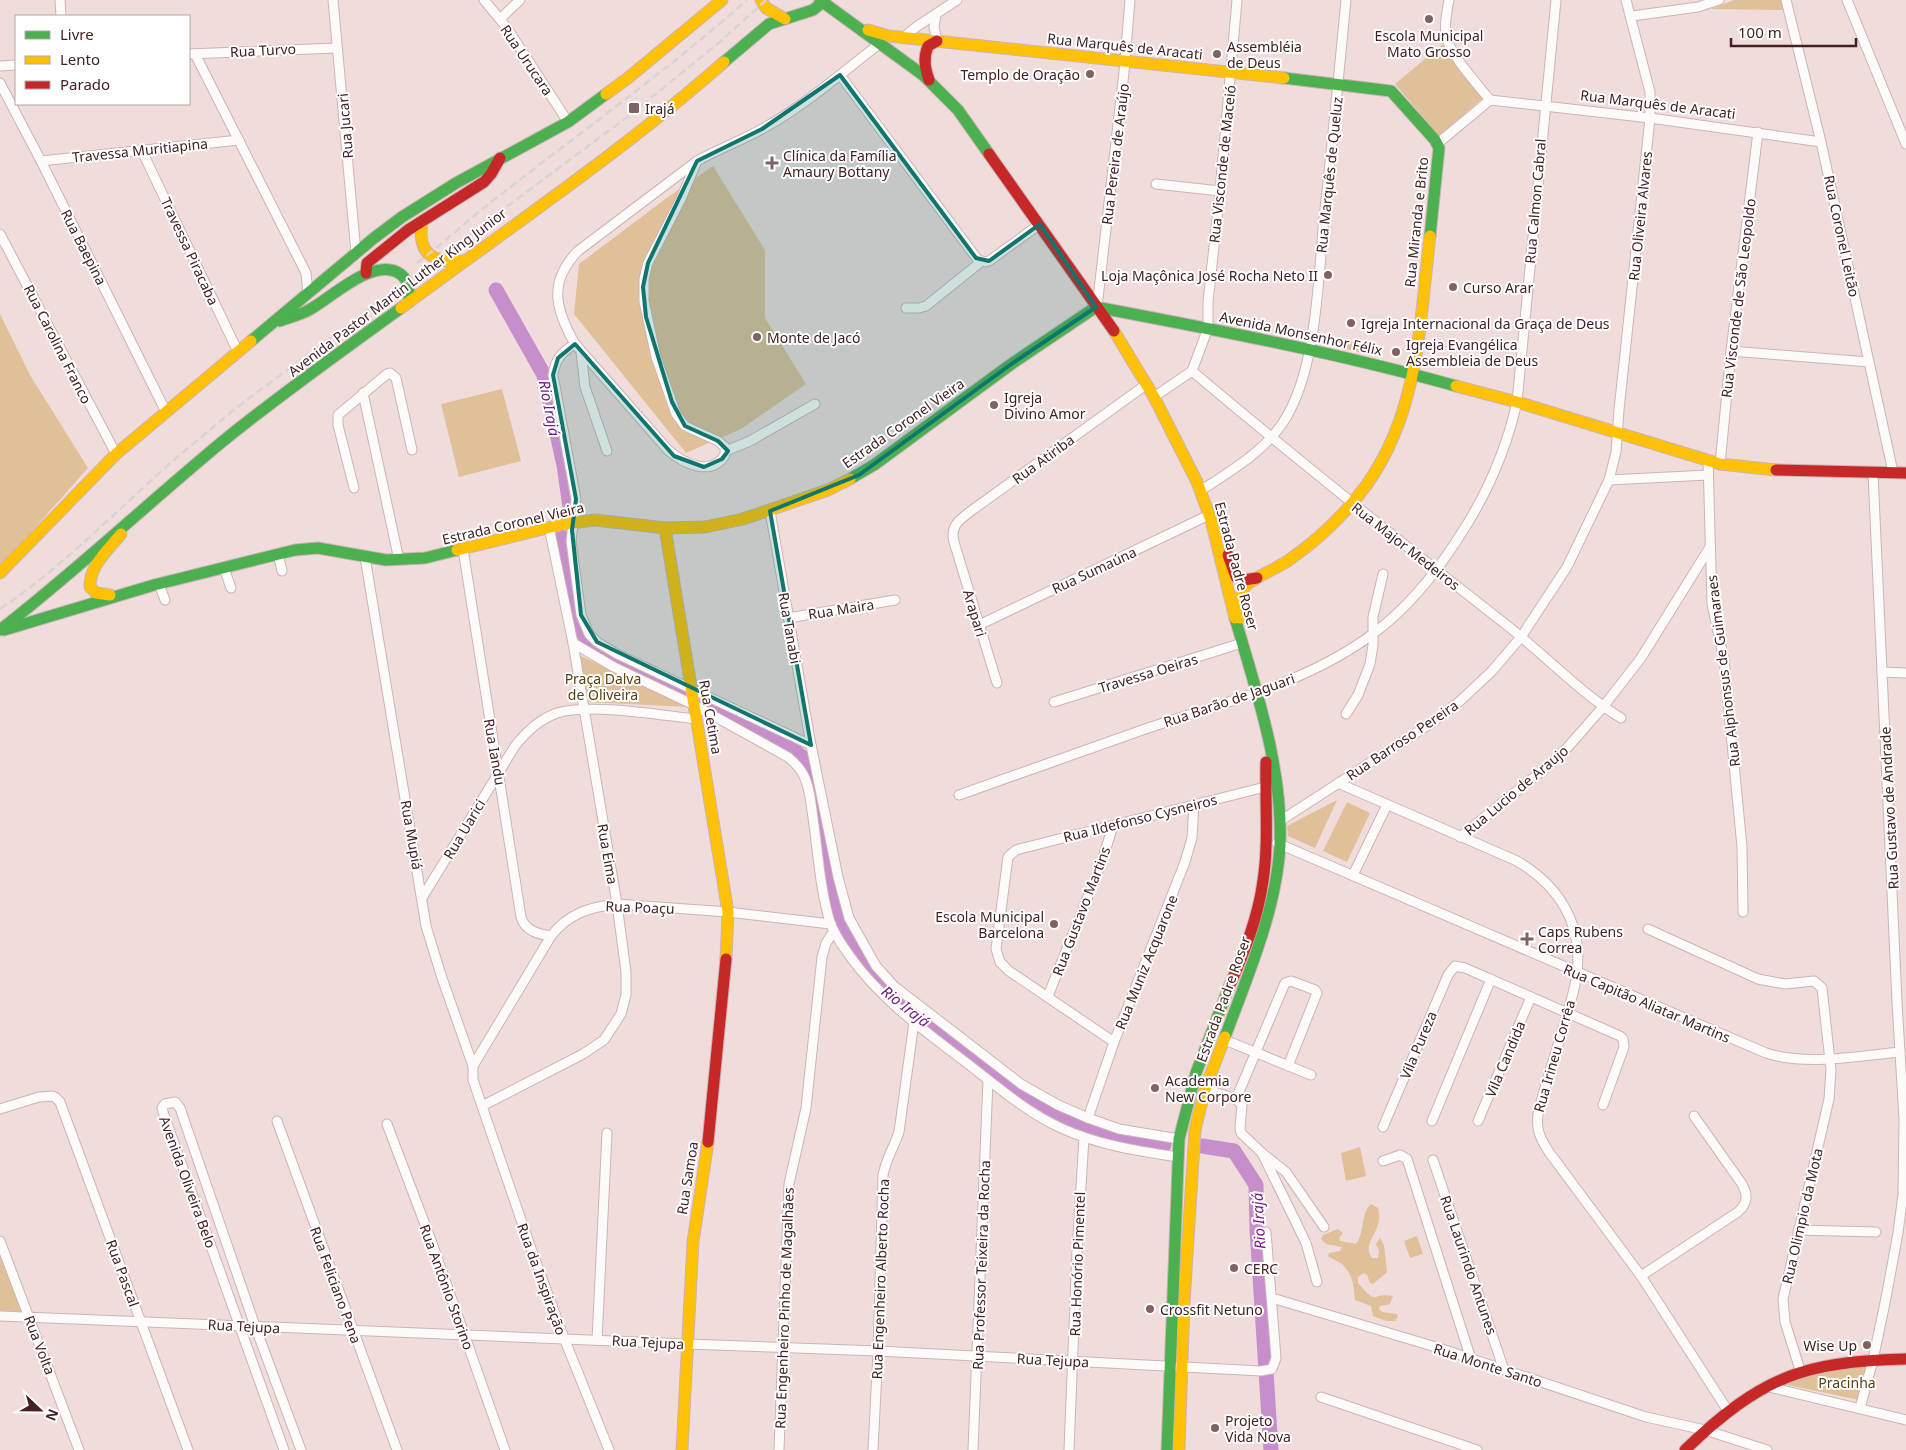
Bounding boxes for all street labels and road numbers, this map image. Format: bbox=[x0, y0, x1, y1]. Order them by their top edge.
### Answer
street label: Rua Urucara bbox=[496, 21, 558, 99]
street label: Rua Marquês de Aracati bbox=[1046, 28, 1204, 64]
street label: Rua Turvo bbox=[230, 39, 296, 61]
street label: Rua Pereira de Araújo bbox=[1097, 82, 1133, 226]
street label: Rua Visconde de Maceió bbox=[1204, 84, 1240, 244]
street label: Rua Marquês de Aracati bbox=[1579, 85, 1737, 123]
street label: Rua Jucari bbox=[333, 93, 357, 159]
street label: Rua Marquês de Queluz bbox=[1311, 96, 1347, 254]
street label: Travessa Muritiapina bbox=[71, 133, 209, 167]
street label: Rua Calmon Cabral bbox=[1520, 138, 1550, 264]
street label: Rua Oliveira Alvares bbox=[1624, 150, 1656, 282]
street label: Rua Miranda e Brito bbox=[1400, 156, 1432, 288]
street label: Rua Coronel Leitão bbox=[1820, 173, 1864, 299]
street label: Travessa Piracaba bbox=[157, 194, 223, 308]
street label: Rua Visconde de São Leopoldo bbox=[1716, 197, 1760, 399]
street label: Avenida Pastor Martin Luther King Junior bbox=[284, 203, 510, 380]
street label: Rua Baepina bbox=[57, 206, 111, 288]
street label: Rua Carolina Franco bbox=[20, 281, 96, 407]
street label: Avenida Monsenhor Félix bbox=[1218, 306, 1385, 360]
street label: Estrada Coronel Vieira bbox=[838, 374, 968, 472]
street label: Rua Atiriba bbox=[1008, 430, 1078, 488]
street label: Estrada Coronel Vieira bbox=[440, 497, 586, 549]
street label: Rua Major Medeiros bbox=[1348, 498, 1464, 594]
street label: Estrada Padre Roser bbox=[1211, 500, 1263, 633]
street label: Rua Sumaúna bbox=[1049, 542, 1139, 598]
street label: Rua Alphonsus de Guimaraes bbox=[1702, 574, 1744, 768]
street label: Arapari bbox=[959, 587, 991, 639]
street label: Rua Tanabi bbox=[774, 591, 806, 665]
street label: Rua Maira bbox=[807, 594, 875, 624]
street label: Travessa Oeiras bbox=[1096, 649, 1200, 697]
street label: Rua Barão de Jaguari bbox=[1161, 669, 1297, 731]
street label: Rua Cetima bbox=[695, 678, 727, 756]
street label: Rua Barroso Pereira bbox=[1342, 695, 1462, 785]
street label: Rua Iandu bbox=[480, 717, 510, 787]
street label: Rua Gustavo de Andrade bbox=[1875, 726, 1903, 890]
street label: Rua Lucio de Araujo bbox=[1460, 741, 1572, 839]
street label: Rua Ildefonso Cysneiros bbox=[1061, 790, 1219, 846]
street label: Rua Uarici bbox=[439, 796, 489, 862]
street label: Rua Mupiá bbox=[397, 799, 427, 871]
street label: Rua Eima bbox=[593, 822, 623, 886]
street label: Rua Gustavo Martins bbox=[1048, 843, 1115, 978]
street label: Rua Muniz Acquarone bbox=[1110, 892, 1182, 1032]
street label: Rua Poaçu bbox=[605, 896, 675, 918]
street label: Estrada Padre Roser bbox=[1191, 933, 1255, 1065]
street label: Rua Capitão Aliatar Martins bbox=[1561, 959, 1734, 1047]
street label: Rua Irineu Corrêa bbox=[1529, 998, 1579, 1114]
street label: Vila Pureza bbox=[1395, 1008, 1441, 1082]
street label: Vila Candida bbox=[1480, 1018, 1530, 1100]
street label: Avenida Oliveira Belo bbox=[155, 1113, 221, 1251]
street label: Rua Samoa bbox=[672, 1140, 702, 1216]
street label: Rua Olimpio da Mota bbox=[1777, 1146, 1827, 1286]
street label: Rua Professor Teixeira da Rocha bbox=[968, 1160, 994, 1370]
street label: Rua Engenheiro Alberto Rocha bbox=[867, 1178, 893, 1380]
street label: Rua Engenheiro Pinho de Magalhães bbox=[770, 1187, 798, 1429]
street label: Rua Honório Pimentel bbox=[1065, 1191, 1089, 1337]
street label: Rua Laurindo Antunes bbox=[1436, 1193, 1502, 1337]
street label: Rua da Inspiração bbox=[513, 1220, 571, 1338]
street label: Rua Antônio Storino bbox=[415, 1222, 479, 1352]
street label: Rua Feliciano Pena bbox=[306, 1224, 366, 1346]
street label: Rua Pascal bbox=[102, 1237, 144, 1309]
street label: Rua Volta bbox=[20, 1313, 60, 1377]
street label: Rua Tejupa bbox=[207, 1315, 281, 1337]
street label: Rua Tejupa bbox=[611, 1331, 685, 1353]
street label: Rua Monte Santo bbox=[1431, 1339, 1545, 1391]
street label: Rua Tejupa bbox=[1016, 1349, 1090, 1371]

